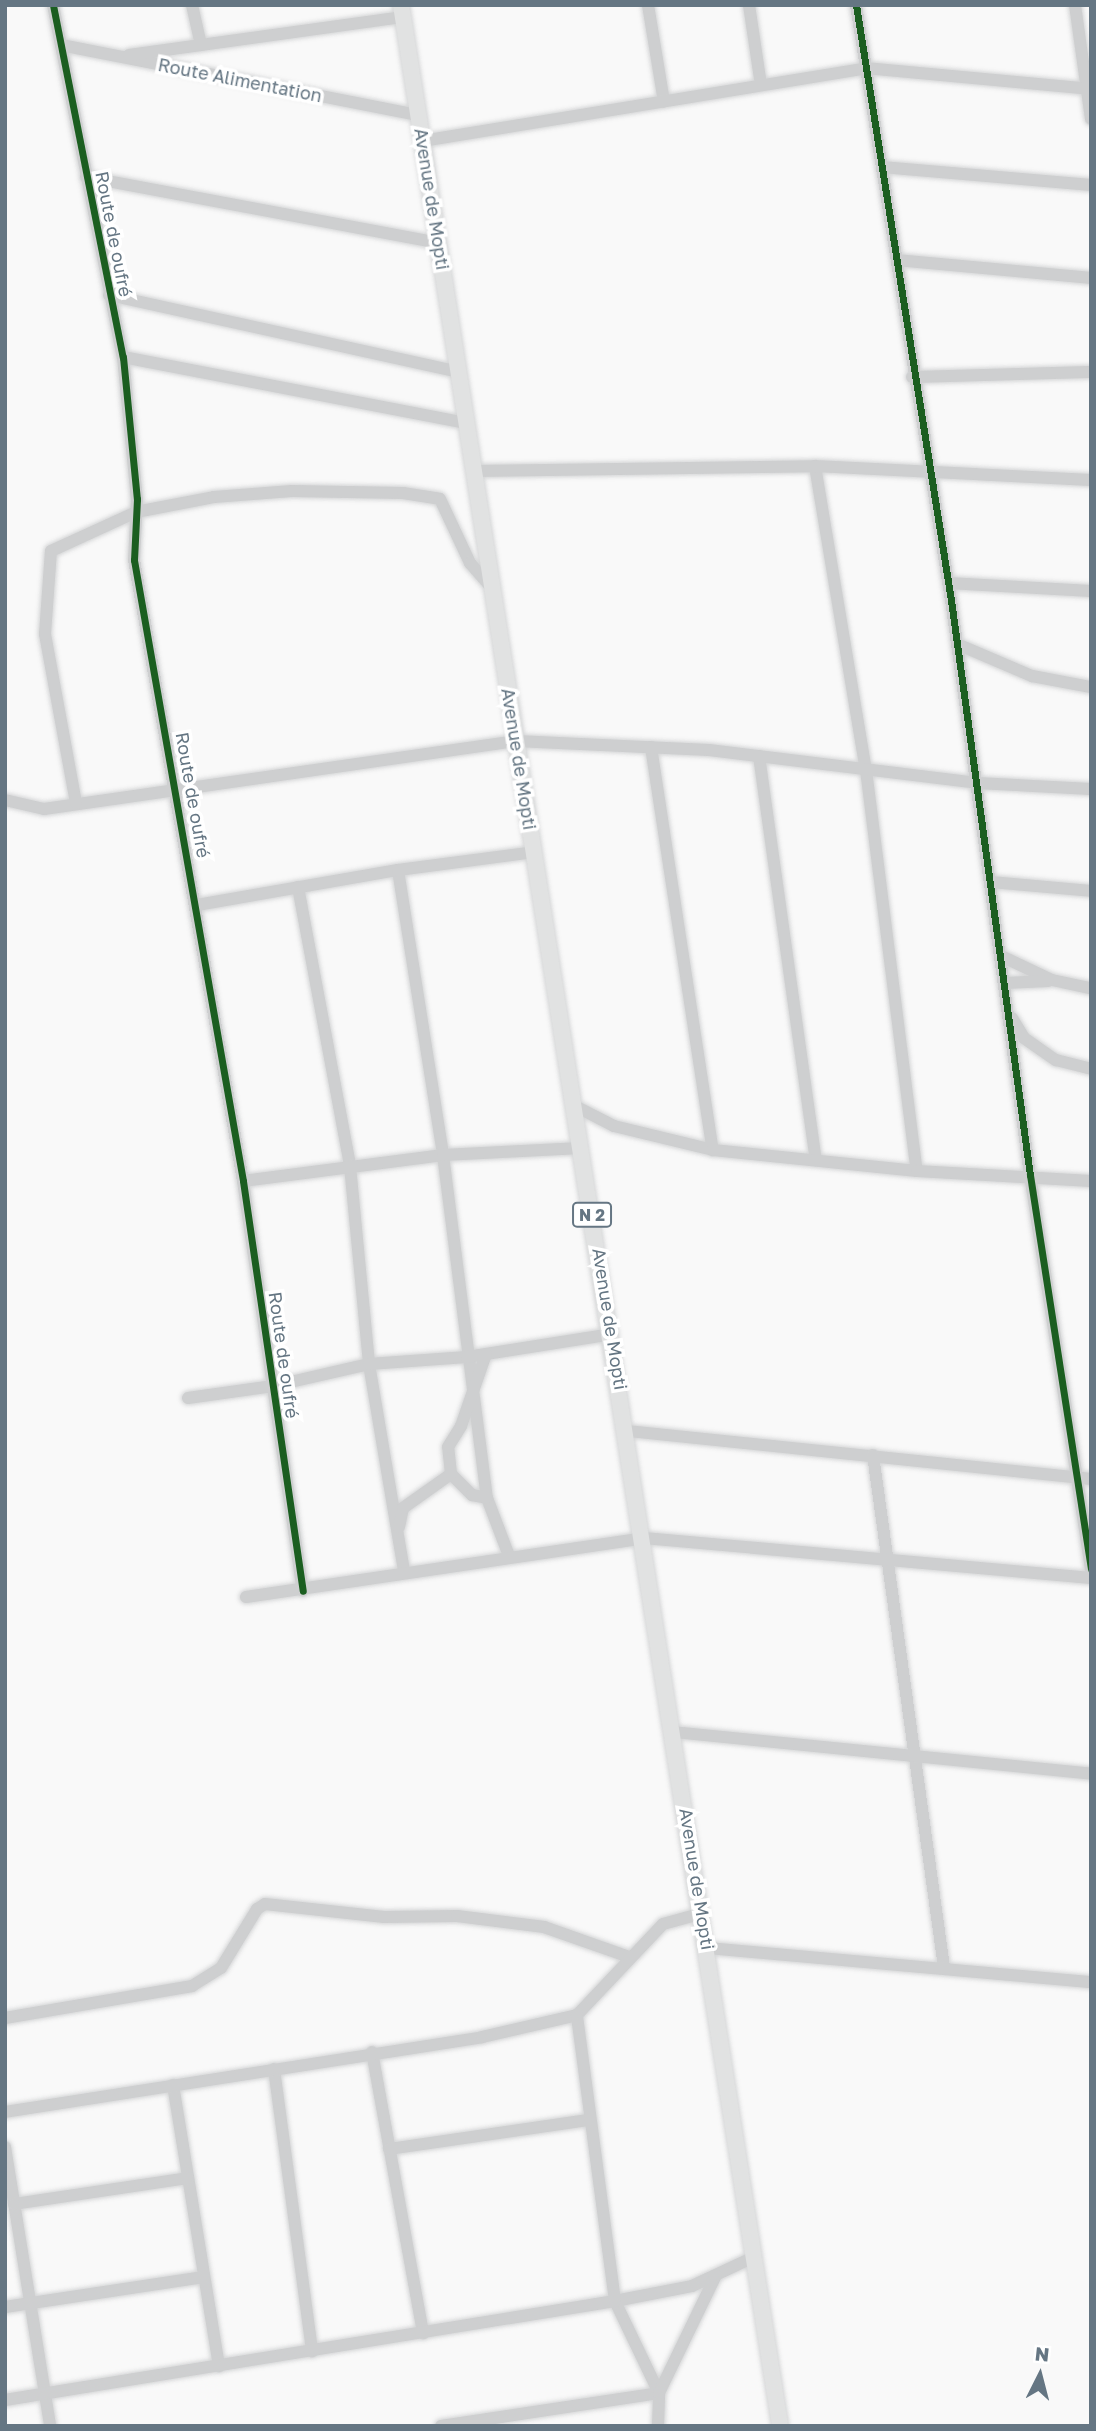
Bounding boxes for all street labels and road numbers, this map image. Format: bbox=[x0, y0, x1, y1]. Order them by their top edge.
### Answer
street label: Route Alimentation bbox=[156, 54, 324, 106]
street label: Avenue de Mopti bbox=[410, 126, 454, 272]
street label: Route de oufré bbox=[91, 169, 137, 299]
street label: Avenue de Mopti bbox=[497, 686, 541, 832]
street label: Route de oufré bbox=[171, 730, 215, 860]
road number: N 2 bbox=[571, 1203, 613, 1228]
street label: Avenue de Mopti bbox=[588, 1246, 632, 1392]
street label: Route de oufré bbox=[264, 1290, 304, 1420]
street label: Avenue de Mopti bbox=[675, 1806, 719, 1952]

